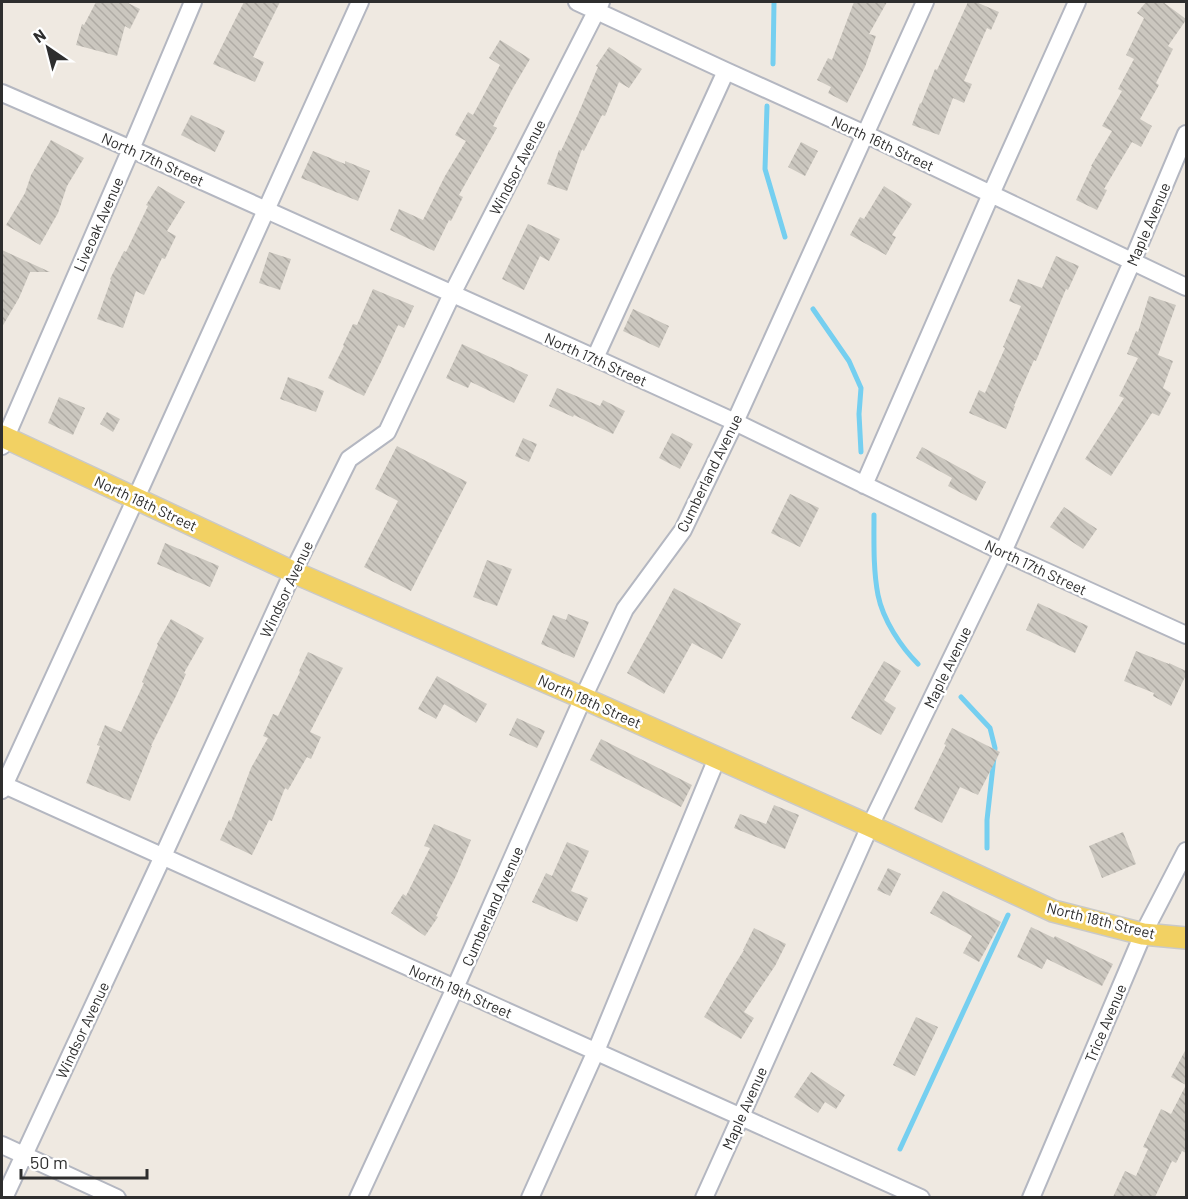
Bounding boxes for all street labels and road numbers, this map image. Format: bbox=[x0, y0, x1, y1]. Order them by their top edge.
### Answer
street label: North 16th Street bbox=[829, 111, 937, 175]
street label: Windsor Avenue bbox=[485, 116, 549, 218]
street label: North 17th Street bbox=[99, 128, 207, 190]
street label: Liveoak Avenue bbox=[69, 174, 127, 274]
street label: Maple Avenue bbox=[1122, 180, 1174, 268]
street label: North 17th Street bbox=[542, 328, 650, 390]
street label: Cumberland Avenue bbox=[673, 411, 745, 535]
street label: North 18th Street bbox=[92, 471, 200, 535]
street label: North 17th Street bbox=[982, 536, 1090, 598]
street label: Windsor Avenue bbox=[256, 538, 316, 640]
street label: Maple Avenue bbox=[919, 623, 975, 711]
street label: North 18th Street bbox=[536, 670, 644, 732]
street label: Cumberland Avenue bbox=[458, 843, 526, 969]
street label: North 18th Street bbox=[1045, 898, 1157, 942]
street label: North 19th Street bbox=[407, 960, 515, 1022]
street label: Windsor Avenue bbox=[52, 979, 112, 1081]
street label: Trice Avenue bbox=[1080, 981, 1130, 1065]
street label: Maple Avenue bbox=[718, 1064, 770, 1152]

